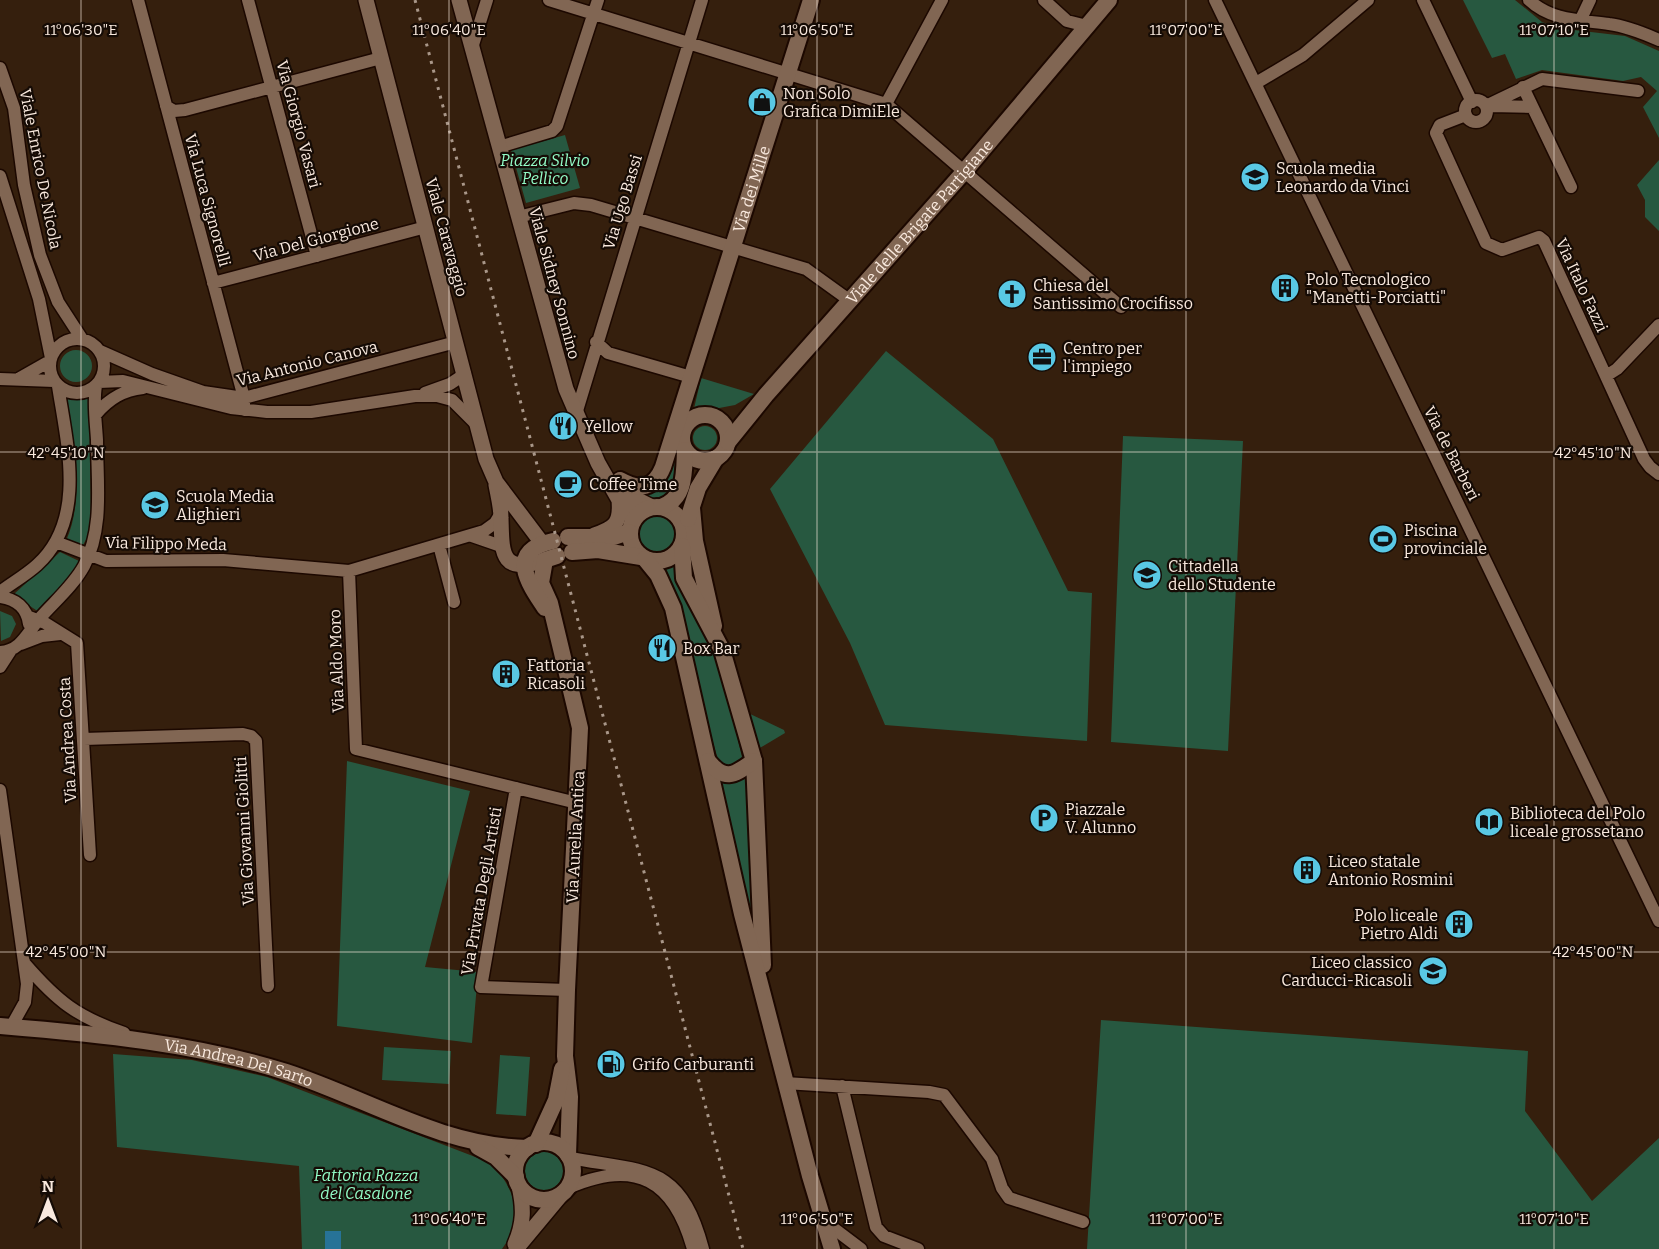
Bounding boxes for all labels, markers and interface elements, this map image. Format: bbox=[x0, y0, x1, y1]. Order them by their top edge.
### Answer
text: 11°06'30"E bbox=[44, 21, 118, 39]
text: 11°06'40"E bbox=[412, 21, 486, 39]
text: 11°06'50"E bbox=[781, 21, 853, 39]
text: 11°07'00"E bbox=[1149, 21, 1223, 39]
text: 11°07'10"E bbox=[1519, 21, 1589, 39]
street label: Via Giorgio Vasari bbox=[272, 58, 325, 190]
place label: Non Solo Grafica DimiEle bbox=[783, 84, 900, 121]
shop icon: Non Solo Grafica DimiEle bbox=[746, 86, 778, 118]
street label: Viale Enrico De Nicola bbox=[16, 87, 65, 251]
street label: Via Luca Signorelli bbox=[181, 132, 234, 269]
street label: Viale delle Brigate Partigiane bbox=[842, 136, 997, 308]
street label: Via dei Mille bbox=[729, 143, 774, 235]
park label: Piazza Silvio Pellico bbox=[500, 151, 590, 188]
street label: Via Ugo Bassi bbox=[599, 152, 646, 252]
place label: Scuola media Leonardo da Vinci bbox=[1276, 159, 1410, 196]
school or university icon: Scuola media Leonardo da Vinci bbox=[1239, 161, 1271, 193]
street label: Viale Caravaggio bbox=[421, 176, 472, 299]
street label: Viale Sidney Sonnino bbox=[525, 205, 584, 361]
street label: Via Del Giorgione bbox=[251, 214, 381, 265]
street label: Via Italo Fazzi bbox=[1552, 235, 1612, 335]
place label: Polo Tecnologico "Manetti-Porciatti" bbox=[1306, 270, 1446, 307]
building icon: Polo Tecnologico "Manetti-Porciatti" bbox=[1269, 272, 1301, 304]
place label: Chiesa del Santissimo Crocifisso bbox=[1033, 276, 1193, 313]
church icon: Chiesa del Santissimo Crocifisso bbox=[996, 278, 1028, 310]
street label: Via Antonio Canova bbox=[235, 337, 380, 390]
place label: Centro per l'impiego bbox=[1063, 339, 1142, 376]
office icon: Centro per l'impiego bbox=[1026, 341, 1058, 373]
street label: Via de Barberi bbox=[1420, 403, 1484, 504]
restaurant icon: Yellow bbox=[547, 410, 579, 442]
place label: Yellow bbox=[584, 417, 633, 436]
text: 42°45'10"N bbox=[27, 444, 105, 462]
text: 42°45'10"N bbox=[1554, 444, 1632, 462]
cafe icon: Coffee Time bbox=[552, 468, 584, 500]
place label: Coffee Time bbox=[589, 475, 677, 494]
place label: Scuola Media Alighieri bbox=[176, 487, 275, 524]
school or university icon: Scuola Media Alighieri bbox=[139, 489, 171, 521]
place label: Piscina provinciale bbox=[1404, 521, 1487, 558]
sports icon: Piscina provinciale bbox=[1367, 523, 1399, 555]
street label: Via Filippo Meda bbox=[105, 533, 227, 554]
place label: Cittadella dello Studente bbox=[1168, 557, 1276, 594]
school or university icon: Cittadella dello Studente bbox=[1131, 559, 1163, 591]
street label: Via Aldo Moro bbox=[325, 609, 348, 713]
restaurant icon: Box Bar bbox=[646, 632, 678, 664]
place label: Box Bar bbox=[683, 639, 740, 658]
place label: Fattoria Ricasoli bbox=[527, 656, 585, 693]
building icon: Fattoria Ricasoli bbox=[490, 658, 522, 690]
street label: Via Andrea Costa bbox=[55, 676, 80, 803]
street label: Via Giovanni Giolitti bbox=[231, 756, 258, 906]
street label: Via Aurelia Antica bbox=[563, 770, 588, 904]
place label: Piazzale V. Alunno bbox=[1065, 800, 1136, 837]
parking icon: Piazzale V. Alunno bbox=[1028, 802, 1060, 834]
place label: Biblioteca del Polo liceale grossetano bbox=[1510, 804, 1645, 841]
street label: Via Privata Degli Artisti bbox=[457, 805, 506, 977]
library icon: Biblioteca del Polo liceale grossetano bbox=[1473, 806, 1505, 838]
place label: Liceo statale Antonio Rosmini bbox=[1328, 852, 1453, 889]
building icon: Liceo statale Antonio Rosmini bbox=[1291, 854, 1323, 886]
place label: Polo liceale Pietro Aldi bbox=[1354, 906, 1438, 943]
building icon: Polo liceale Pietro Aldi bbox=[1443, 908, 1475, 940]
text: 42°45'00"N bbox=[26, 943, 106, 961]
text: 42°45'00"N bbox=[1553, 943, 1633, 961]
place label: Liceo classico Carducci-Ricasoli bbox=[1281, 953, 1412, 990]
school or university icon: Liceo classico Carducci-Ricasoli bbox=[1417, 955, 1449, 987]
street label: Via Andrea Del Sarto bbox=[163, 1035, 316, 1091]
fuel station icon: Grifo Carburanti bbox=[595, 1048, 627, 1080]
place label: Grifo Carburanti bbox=[632, 1055, 754, 1074]
park label: Fattoria Razza del Casalone bbox=[314, 1166, 418, 1203]
north arrow bbox=[18, 1171, 78, 1231]
text: N bbox=[42, 1177, 54, 1196]
text: 11°06'40"E bbox=[412, 1210, 486, 1228]
text: 11°06'50"E bbox=[781, 1210, 853, 1228]
text: 11°07'00"E bbox=[1149, 1210, 1223, 1228]
text: 11°07'10"E bbox=[1519, 1210, 1589, 1228]

